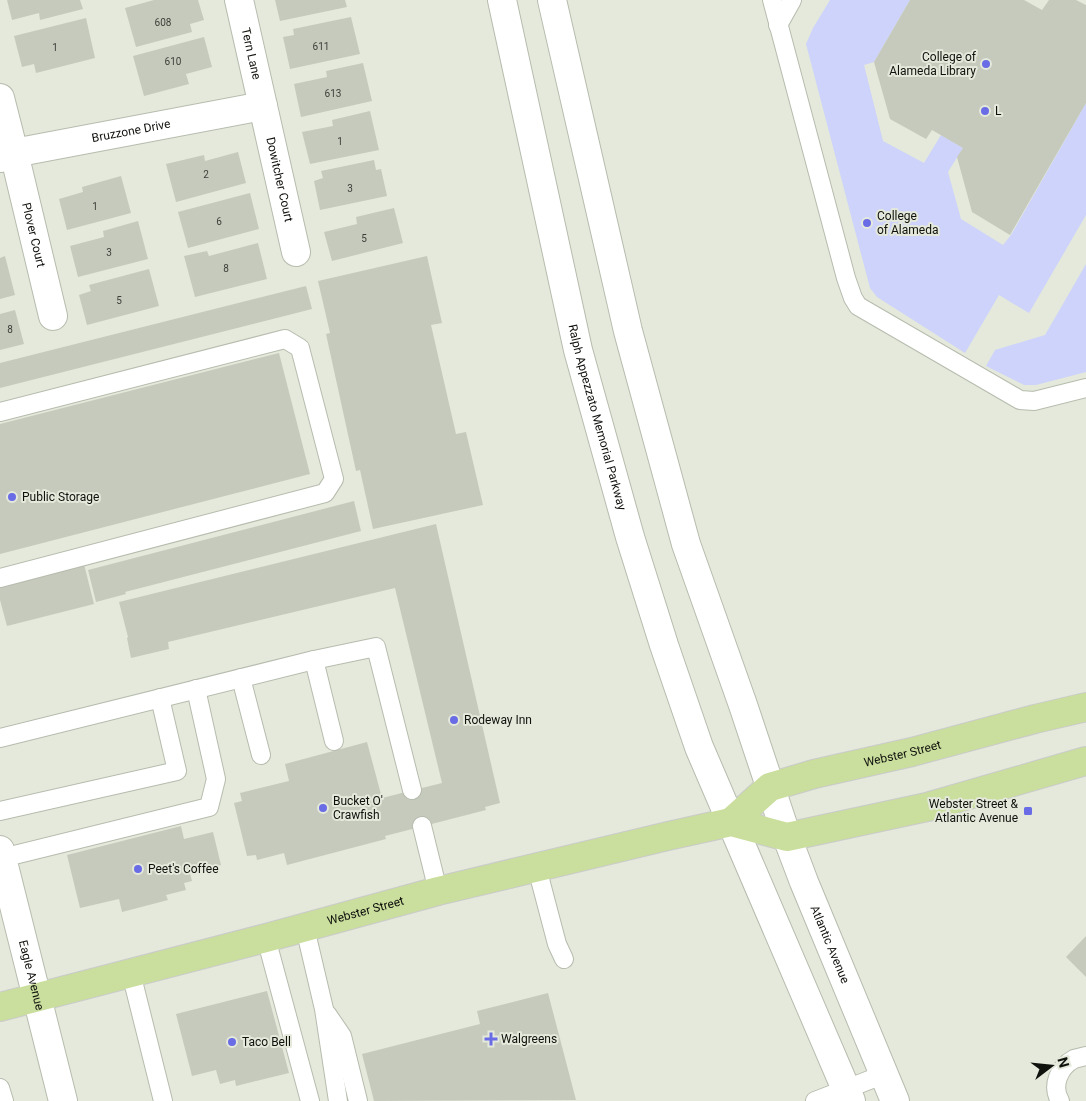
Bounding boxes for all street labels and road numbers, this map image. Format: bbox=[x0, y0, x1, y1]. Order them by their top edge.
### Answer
street label: Tern Lane bbox=[238, 26, 264, 81]
street label: Bruzzone Drive bbox=[91, 117, 172, 145]
street label: Dowitcher Court bbox=[263, 136, 296, 223]
street label: Plover Court bbox=[19, 201, 48, 269]
street label: Ralph Appezzato Memorial Parkway bbox=[566, 323, 629, 512]
street label: Webster Street bbox=[862, 738, 943, 770]
street label: Webster Street bbox=[326, 894, 406, 928]
street label: Atlantic Avenue bbox=[808, 903, 852, 986]
street label: Eagle Avenue bbox=[16, 939, 47, 1012]

